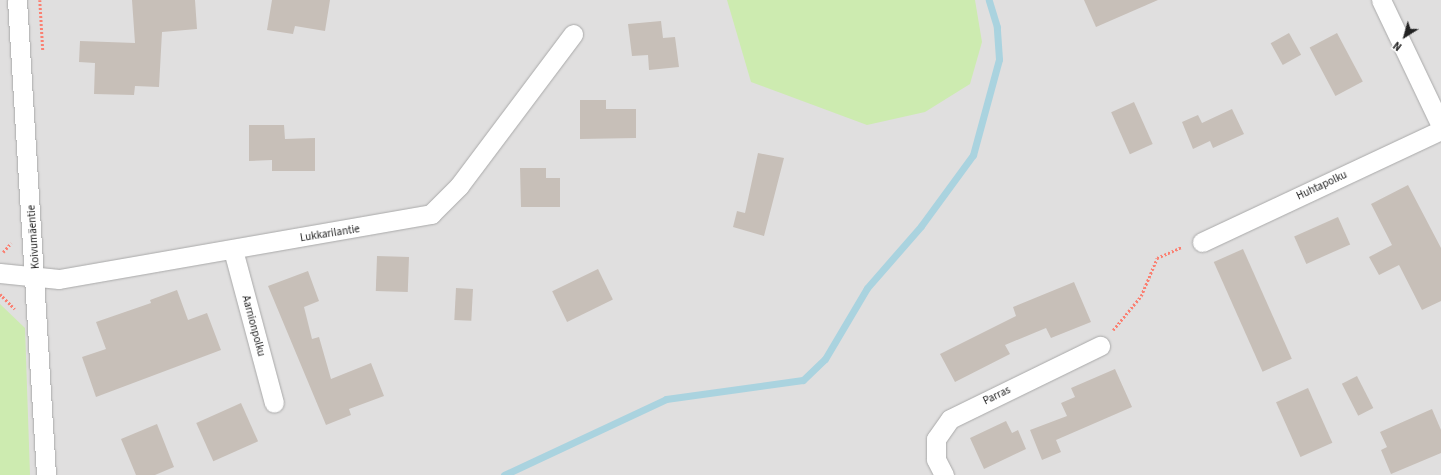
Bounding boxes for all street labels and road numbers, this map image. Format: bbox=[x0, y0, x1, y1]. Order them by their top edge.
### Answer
street label: Huhtapolku bbox=[1295, 169, 1349, 203]
street label: Koivumäentie bbox=[25, 205, 43, 269]
street label: Lukkarilantie bbox=[299, 223, 361, 245]
street label: Aarnionpolku bbox=[239, 294, 267, 358]
street label: Parras bbox=[981, 384, 1013, 408]

